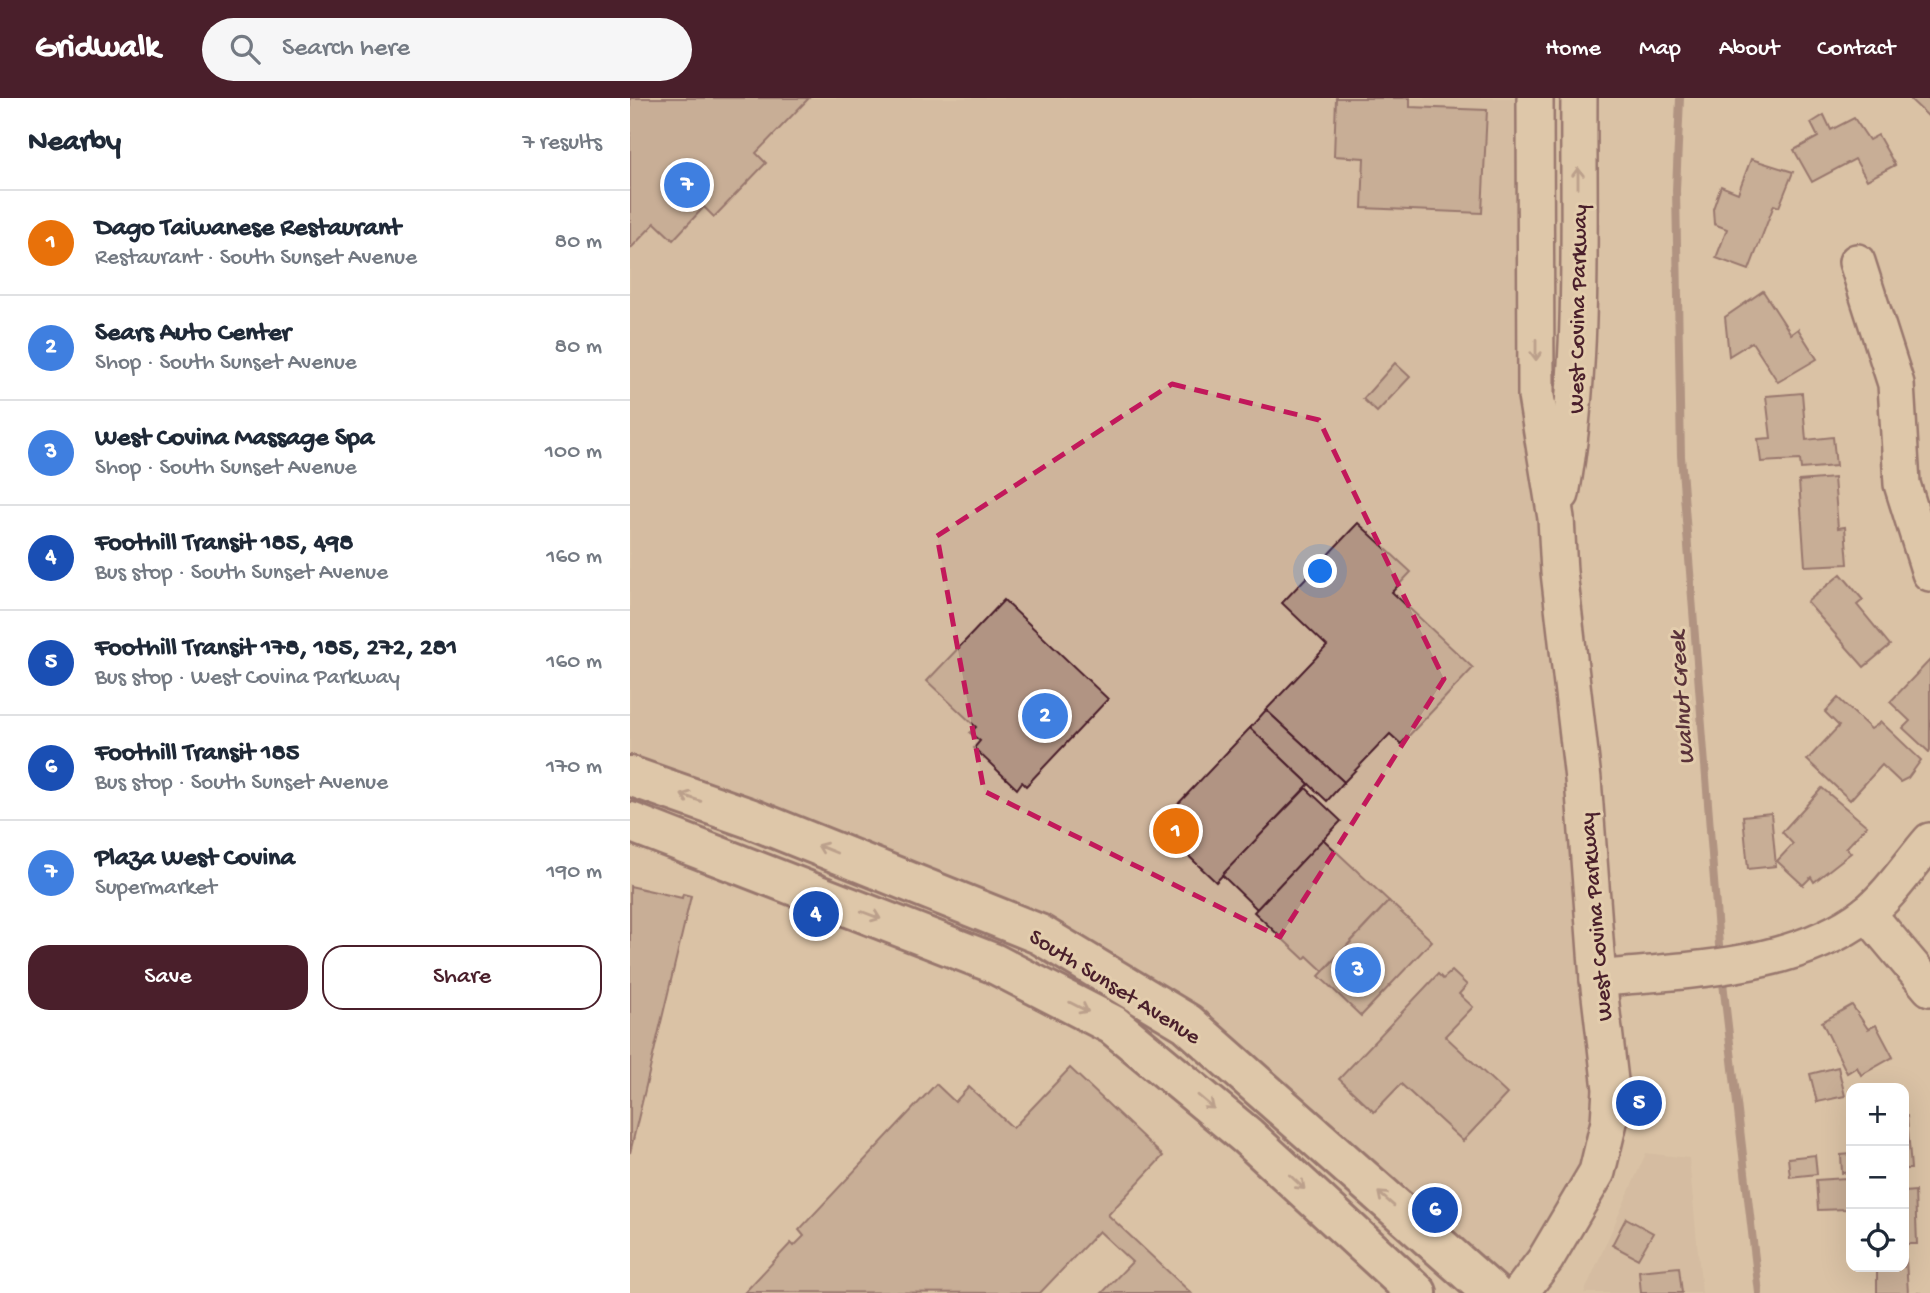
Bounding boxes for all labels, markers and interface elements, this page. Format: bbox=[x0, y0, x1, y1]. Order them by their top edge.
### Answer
search box bbox=[202, 18, 692, 81]
text: Gridwalk bbox=[35, 30, 160, 68]
icon: search bbox=[226, 30, 264, 68]
text: Search here bbox=[282, 34, 410, 65]
text: Home bbox=[1545, 35, 1601, 64]
text: Map bbox=[1639, 35, 1681, 64]
text: About bbox=[1719, 35, 1779, 64]
text: Contact bbox=[1817, 35, 1895, 64]
text: Nearby bbox=[28, 126, 121, 161]
text: 7 results bbox=[522, 130, 602, 157]
pin: 7 bbox=[664, 159, 710, 211]
one-way arrow bbox=[1571, 167, 1585, 190]
street label: West Covina Parkway bbox=[1564, 204, 1595, 414]
text: Dago Taiwanese Restaurant bbox=[95, 214, 401, 245]
text: 1 bbox=[46, 229, 56, 256]
text: 80 m bbox=[555, 229, 602, 256]
text: Restaurant · South Sunset Avenue bbox=[95, 245, 417, 272]
text: Sears Auto Center bbox=[95, 319, 291, 350]
text: 2 bbox=[45, 334, 57, 361]
text: 80 m bbox=[555, 334, 602, 361]
one-way arrow bbox=[1529, 339, 1543, 362]
text: Shop · South Sunset Avenue bbox=[95, 350, 357, 377]
text: West Covina Massage Spa bbox=[95, 424, 374, 455]
text: 3 bbox=[45, 439, 57, 466]
text: 100 m bbox=[545, 439, 602, 466]
text: Shop · South Sunset Avenue bbox=[95, 455, 357, 482]
text: Foothill Transit 185, 498 bbox=[95, 529, 353, 560]
text: 4 bbox=[46, 544, 56, 571]
text: 160 m bbox=[546, 544, 602, 571]
your location bbox=[1303, 554, 1337, 588]
text: Bus stop · South Sunset Avenue bbox=[95, 560, 388, 587]
water label: Walnut Creek bbox=[1664, 628, 1703, 766]
text: Foothill Transit 178, 185, 272, 281 bbox=[95, 634, 457, 665]
text: 5 bbox=[45, 649, 57, 676]
text: 160 m bbox=[546, 649, 602, 676]
text: Bus stop · West Covina Parkway bbox=[95, 665, 400, 692]
pin: 2 bbox=[1022, 690, 1068, 742]
text: Foothill Transit 185 bbox=[95, 739, 300, 770]
text: 6 bbox=[45, 754, 57, 781]
text: 170 m bbox=[546, 754, 602, 781]
text: Bus stop · South Sunset Avenue bbox=[95, 770, 388, 797]
one-way arrow bbox=[680, 791, 702, 803]
pin: 1 bbox=[1153, 805, 1199, 857]
street label: West Covina Parkway bbox=[1575, 811, 1620, 1022]
one-way arrow bbox=[817, 842, 839, 855]
text: Plaza West Covina bbox=[95, 844, 295, 875]
text: 7 bbox=[45, 859, 57, 886]
text: 190 m bbox=[546, 859, 602, 886]
text: Supermarket bbox=[95, 875, 217, 902]
pin: 4 bbox=[793, 888, 839, 940]
one-way arrow bbox=[860, 910, 881, 923]
street label: South Sunset Avenue bbox=[1023, 924, 1206, 1052]
pin: 3 bbox=[1335, 944, 1381, 996]
button: Save bbox=[28, 945, 308, 1010]
button: Share bbox=[322, 945, 602, 1010]
one-way arrow bbox=[1068, 1001, 1089, 1015]
pin: 5 bbox=[1616, 1077, 1662, 1129]
map controls bbox=[1846, 1083, 1909, 1272]
button: + bbox=[1846, 1083, 1909, 1146]
one-way arrow bbox=[1197, 1094, 1215, 1109]
button: − bbox=[1846, 1146, 1909, 1209]
one-way arrow bbox=[1288, 1174, 1306, 1190]
pin: 6 bbox=[1412, 1184, 1458, 1236]
one-way arrow bbox=[1377, 1191, 1395, 1207]
button: locate bbox=[1846, 1209, 1909, 1272]

